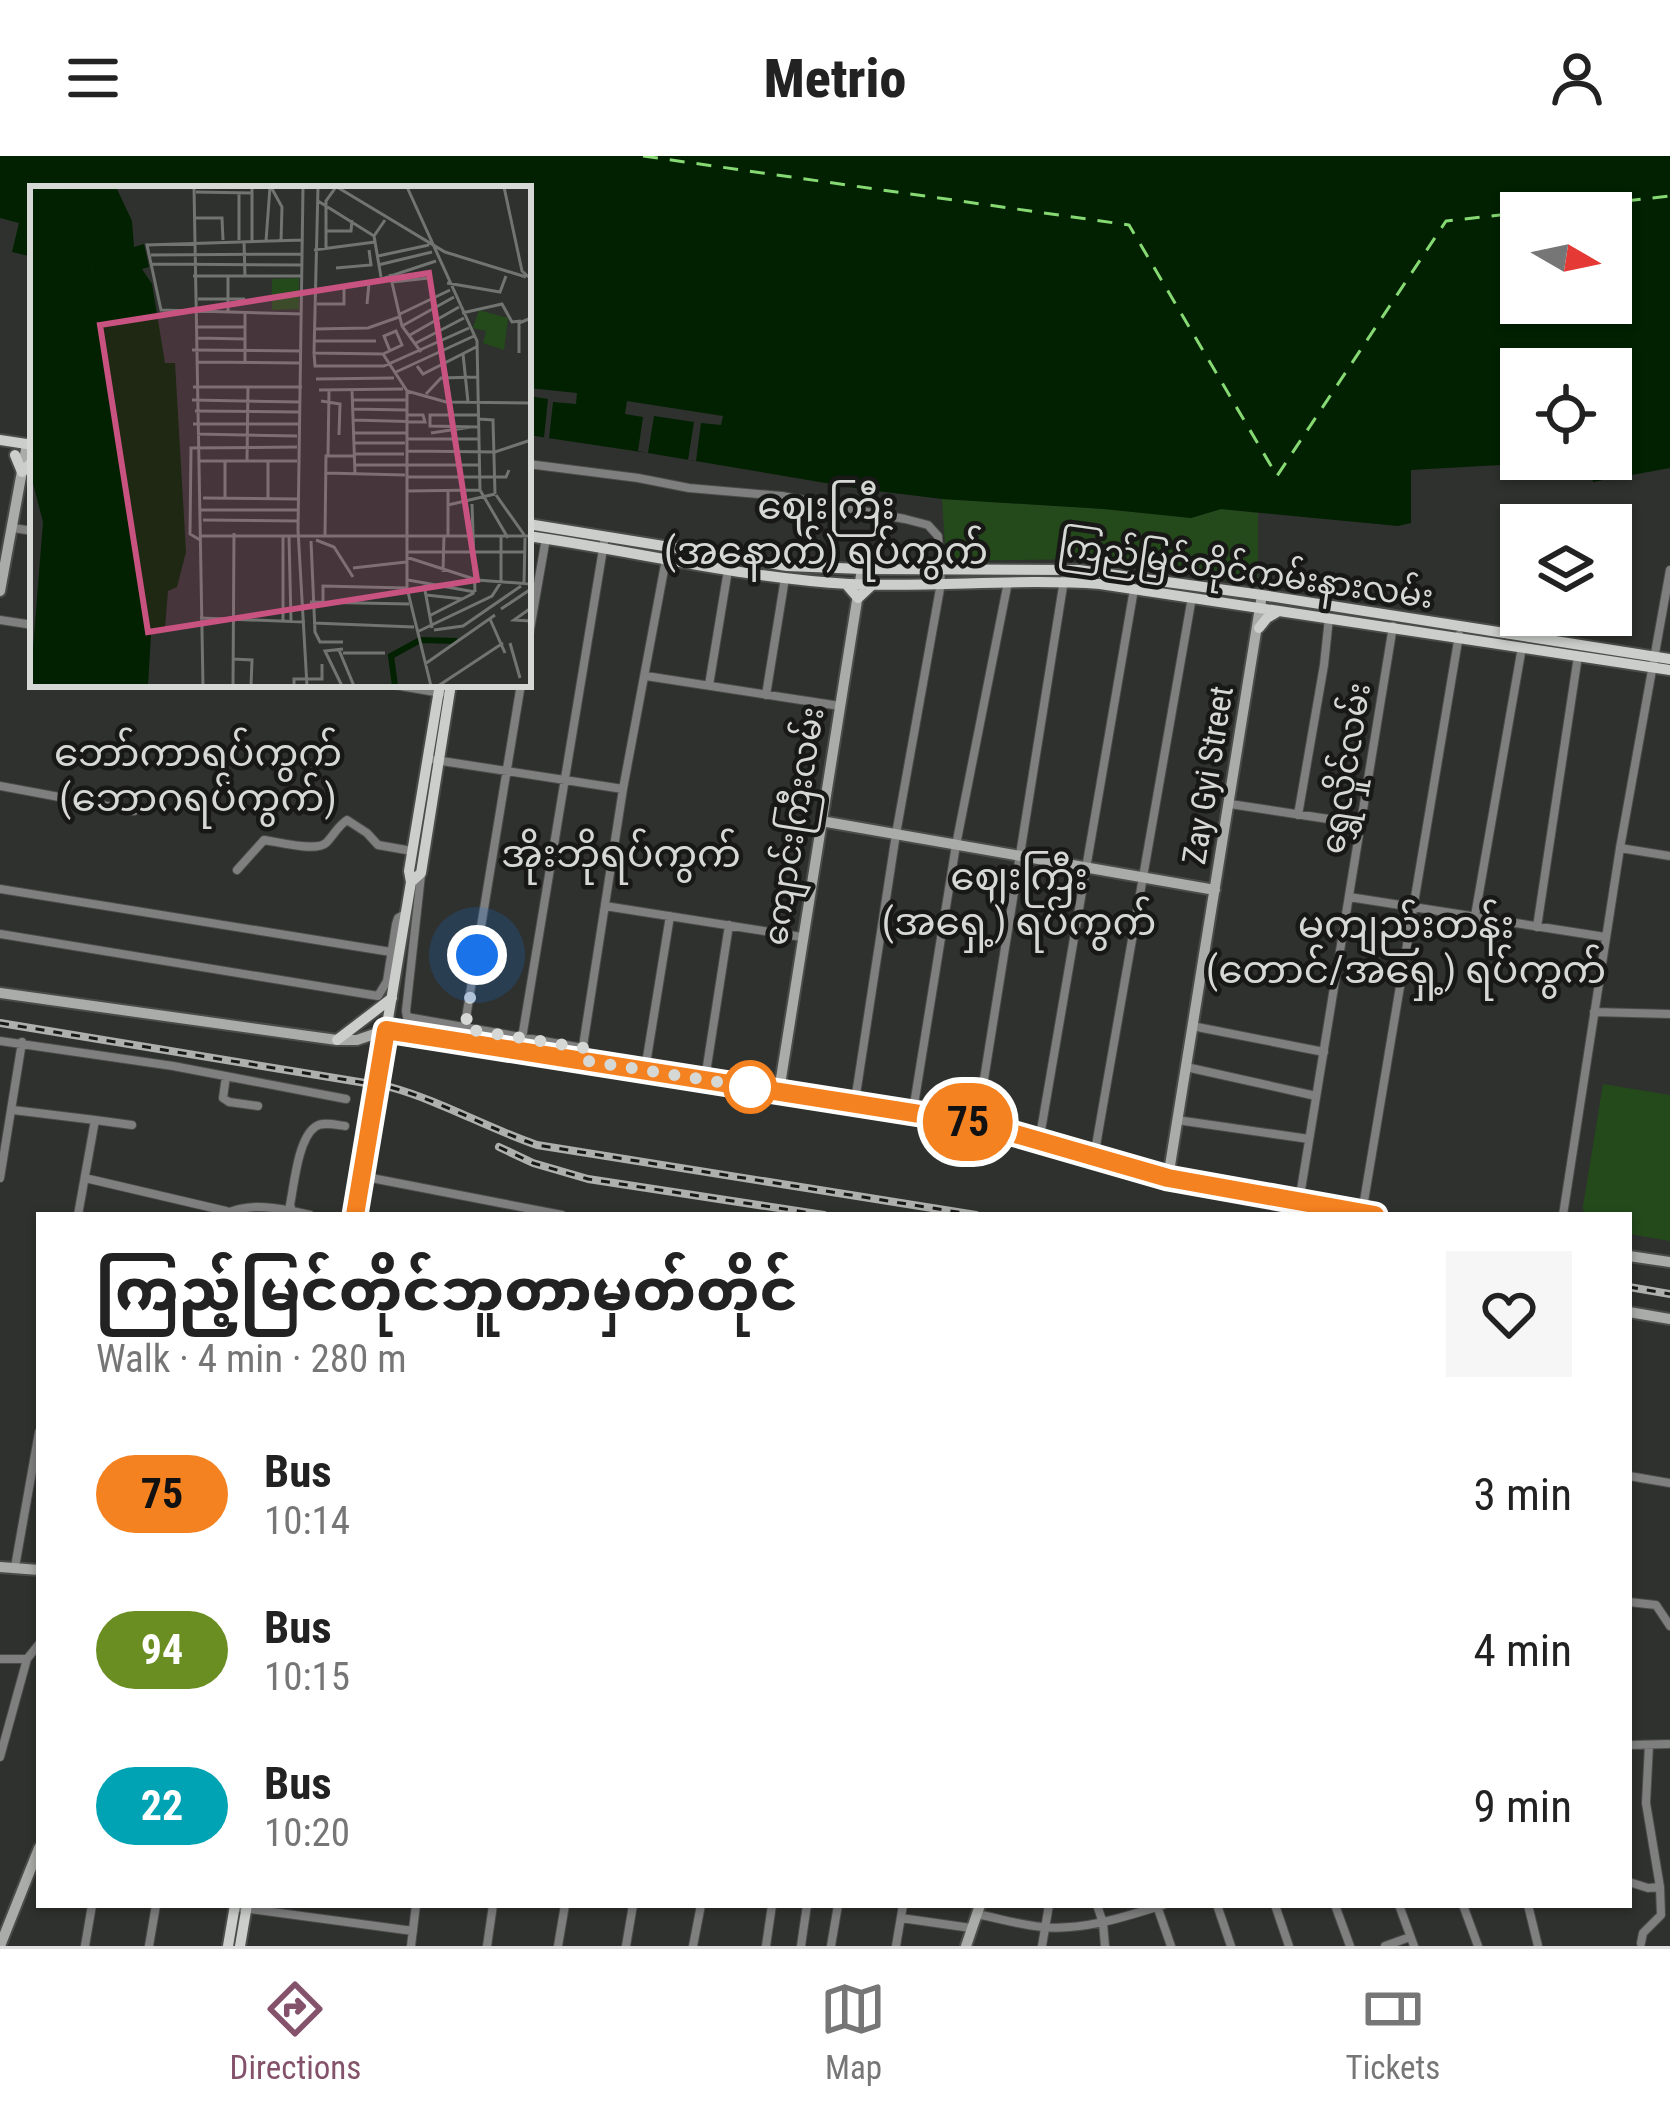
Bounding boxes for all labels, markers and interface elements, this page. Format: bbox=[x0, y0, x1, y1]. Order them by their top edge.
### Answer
icon: menu bbox=[60, 45, 126, 111]
icon: person bbox=[1544, 45, 1610, 111]
text: Metrio bbox=[764, 47, 906, 110]
inset map bbox=[30, 186, 531, 687]
north arrow bbox=[1500, 192, 1632, 324]
map controls bbox=[1500, 192, 1632, 636]
button: locate bbox=[1500, 348, 1632, 480]
district label: ဈေးကြီး (အနောက်) ရပ်ကွက် bbox=[664, 480, 988, 582]
button: layers bbox=[1500, 504, 1632, 636]
street label: ကြည်မြင်တိုင်ကမ်းနားလမ်း bbox=[1055, 522, 1436, 623]
street label: ရွှေလှိုင်လမ်း bbox=[1310, 679, 1385, 857]
street label: Zay Gyi Street bbox=[1174, 683, 1241, 867]
street label: ကျောင်းကြီးလမ်း bbox=[752, 704, 839, 949]
district label: ဘော်ကာရပ်ကွက် (ဘောဂရပ်ကွက်) bbox=[54, 727, 342, 829]
district label: အိုးဘိုရပ်ကွက် bbox=[501, 828, 741, 885]
district label: ဈေးကြီး (အရှေ့) ရပ်ကွက် bbox=[882, 851, 1156, 953]
district label: မကျည်းတန်း (တောင်/အရှေ့) ရပ်ကွက် bbox=[1206, 899, 1606, 1001]
your location bbox=[447, 925, 507, 985]
unlabelled marker bbox=[725, 1062, 775, 1112]
line badge: 75 bbox=[914, 1083, 1022, 1161]
text: 75 bbox=[947, 1097, 989, 1146]
button: heart bbox=[1446, 1251, 1572, 1377]
text: ကြည့်မြင်တိုင်ဘူတာမှတ်တိုင် bbox=[96, 1257, 798, 1324]
text: Walk · 4 min · 280 m bbox=[96, 1336, 407, 1382]
text: Bus bbox=[264, 1445, 332, 1498]
text: 3 min bbox=[1473, 1468, 1572, 1521]
text: 75 bbox=[141, 1469, 183, 1518]
text: 10:14 bbox=[264, 1498, 350, 1544]
text: Bus bbox=[264, 1601, 332, 1654]
text: 4 min bbox=[1473, 1624, 1572, 1677]
text: 94 bbox=[141, 1625, 183, 1674]
text: 10:15 bbox=[264, 1654, 350, 1700]
text: Bus bbox=[264, 1757, 332, 1810]
text: 9 min bbox=[1473, 1780, 1572, 1833]
text: 22 bbox=[141, 1781, 183, 1830]
text: 10:20 bbox=[264, 1810, 350, 1856]
tab: Directions bbox=[230, 1976, 361, 2087]
tab: Map bbox=[820, 1976, 886, 2087]
tab: Tickets bbox=[1346, 1976, 1440, 2087]

